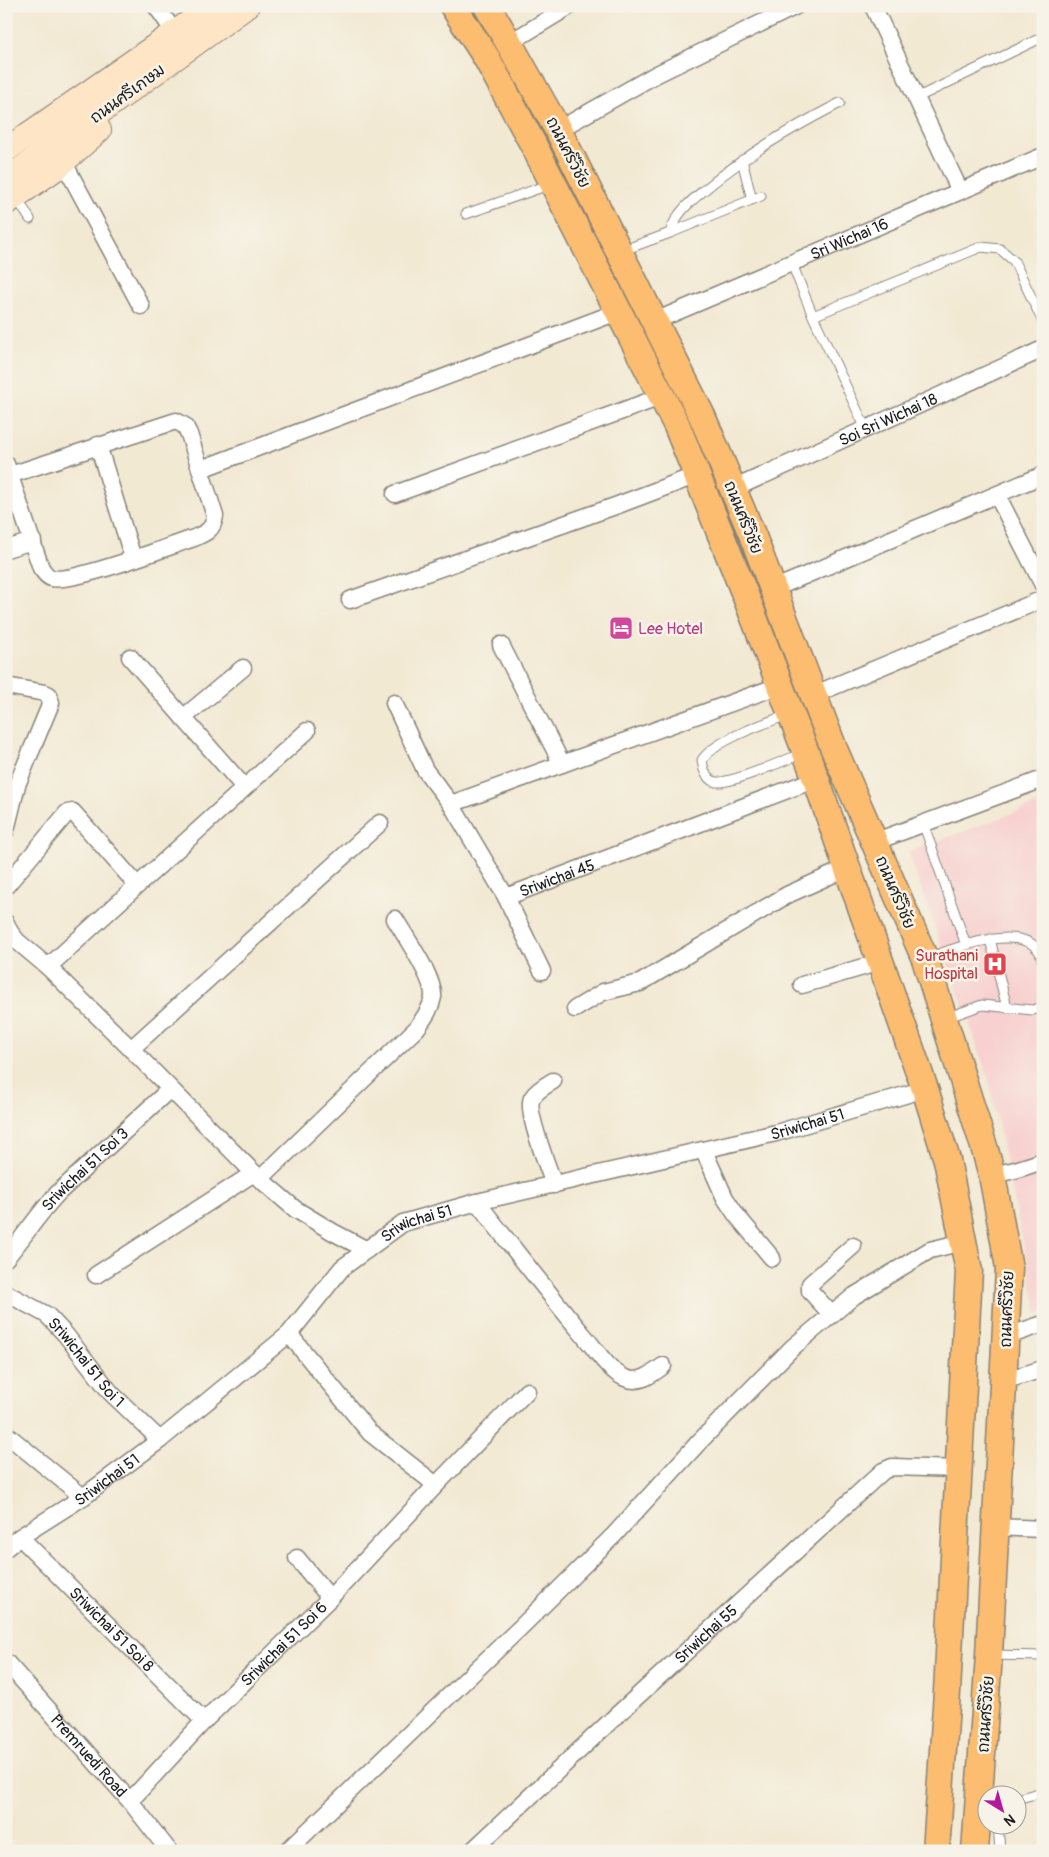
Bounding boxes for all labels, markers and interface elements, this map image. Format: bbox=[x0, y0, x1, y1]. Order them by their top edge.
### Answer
street label: ถนนศรีเกษม bbox=[85, 59, 169, 128]
street label: ถนนศรีวิชัย bbox=[542, 113, 595, 191]
street label: Sri Wichai 16 bbox=[807, 214, 892, 265]
street label: Soi Sri Wichai 18 bbox=[836, 389, 941, 451]
street label: ถนนศรีวิชัย bbox=[719, 477, 768, 557]
hotel icon: Lee Hotel bbox=[608, 615, 634, 641]
place label: Lee Hotel bbox=[638, 619, 703, 639]
street label: ถนนศรีวิชัย bbox=[871, 853, 920, 932]
street label: Sriwichai 45 bbox=[517, 855, 598, 902]
place label: Surathani Hospital bbox=[915, 946, 978, 984]
hospital icon: Surathani Hospital bbox=[982, 951, 1008, 977]
street label: Sriwichai 51 bbox=[769, 1104, 847, 1145]
street label: Sriwichai 51 Soi 3 bbox=[38, 1124, 133, 1216]
street label: Sriwichai 51 bbox=[377, 1201, 454, 1247]
street label: ถนนศรีวิชัย bbox=[995, 1270, 1018, 1348]
street label: Sriwichai 51 Soi 1 bbox=[43, 1314, 128, 1412]
street label: Sriwichai 51 bbox=[71, 1450, 144, 1511]
street label: Sriwichai 51 Soi 8 bbox=[65, 1583, 158, 1676]
street label: Sriwichai 51 Soi 6 bbox=[237, 1598, 332, 1691]
street label: Sriwichai 55 bbox=[671, 1601, 742, 1668]
street label: ถนนศรีวิชัย bbox=[972, 1675, 999, 1753]
street label: Premruedi Road bbox=[46, 1710, 131, 1802]
north arrow bbox=[976, 1784, 1026, 1834]
text: N bbox=[1001, 1810, 1018, 1830]

